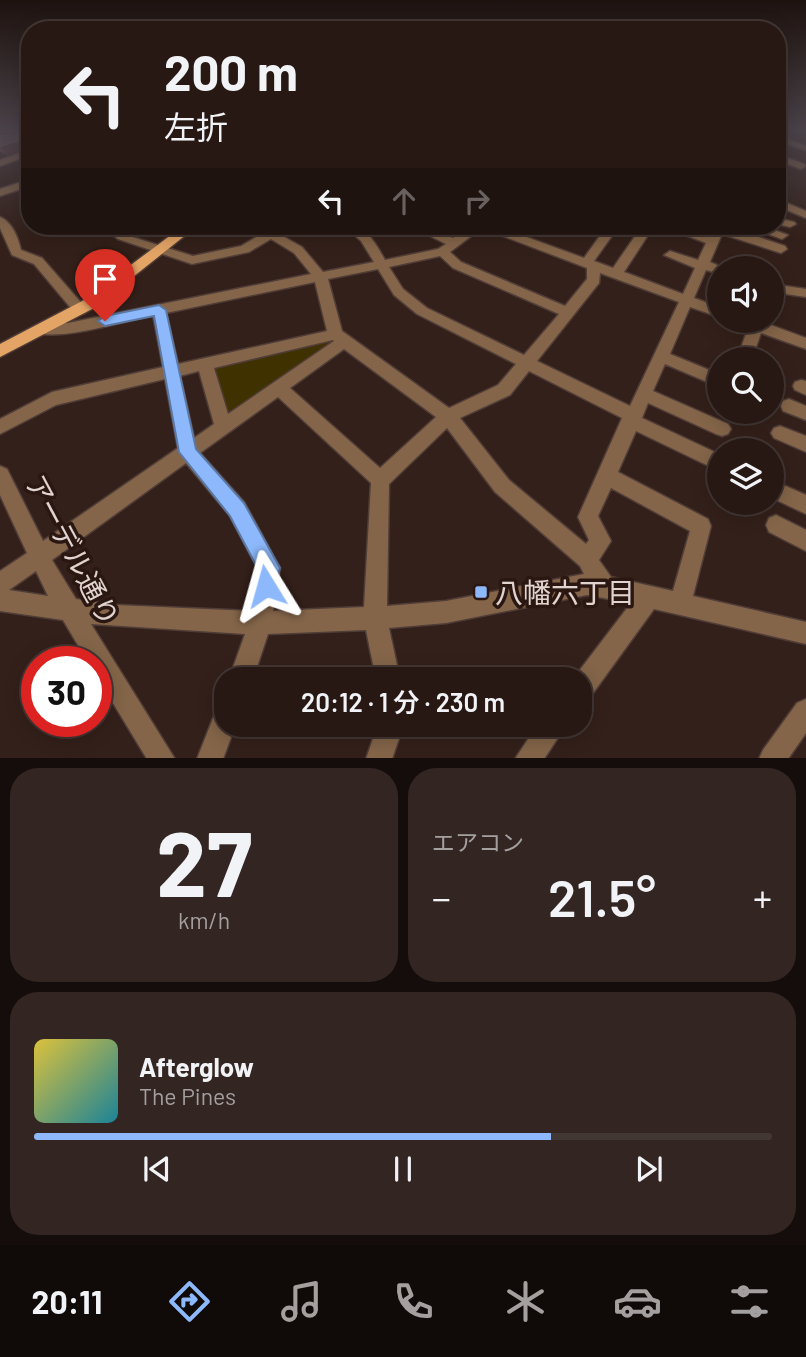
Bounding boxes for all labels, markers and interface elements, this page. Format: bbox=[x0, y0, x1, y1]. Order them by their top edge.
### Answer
text: 200 m bbox=[164, 42, 298, 101]
icon: left bbox=[49, 49, 140, 140]
text: 左折 bbox=[164, 107, 228, 145]
icon: left bbox=[312, 182, 350, 220]
icon: ahead bbox=[385, 182, 423, 220]
icon: right bbox=[458, 182, 496, 220]
pin bbox=[75, 249, 135, 321]
map controls bbox=[707, 256, 784, 515]
button: sound bbox=[707, 256, 784, 333]
icon: arrive bbox=[86, 260, 124, 298]
button: search bbox=[707, 347, 784, 424]
button: layers bbox=[707, 438, 784, 515]
street label: アーデル通り bbox=[19, 469, 127, 631]
position arrow bbox=[229, 549, 303, 623]
place label: 八幡六丁目 bbox=[495, 575, 635, 609]
marker: 八幡六丁目 bbox=[473, 584, 489, 600]
speed limit sign: 30 bbox=[21, 646, 112, 737]
text: 20:12 · 1 分 · 230 m bbox=[301, 686, 505, 717]
text: 27 bbox=[156, 806, 252, 915]
text: エアコン bbox=[432, 828, 524, 856]
text: 21.5° bbox=[548, 865, 656, 927]
text: − bbox=[432, 874, 451, 920]
text: + bbox=[753, 874, 772, 920]
text: km/h bbox=[178, 906, 230, 934]
text: Afterglow bbox=[139, 1051, 254, 1082]
text: The Pines bbox=[139, 1082, 236, 1110]
icon: previous bbox=[138, 1150, 176, 1188]
icon: pause bbox=[384, 1150, 422, 1188]
icon: next bbox=[630, 1150, 668, 1188]
icon: directions bbox=[165, 1277, 214, 1326]
icon: music bbox=[277, 1277, 326, 1326]
icon: phone bbox=[389, 1277, 438, 1326]
icon: climate bbox=[501, 1277, 550, 1326]
icon: car bbox=[613, 1277, 662, 1326]
icon: filters bbox=[725, 1277, 774, 1326]
text: 20:11 bbox=[32, 1282, 102, 1320]

